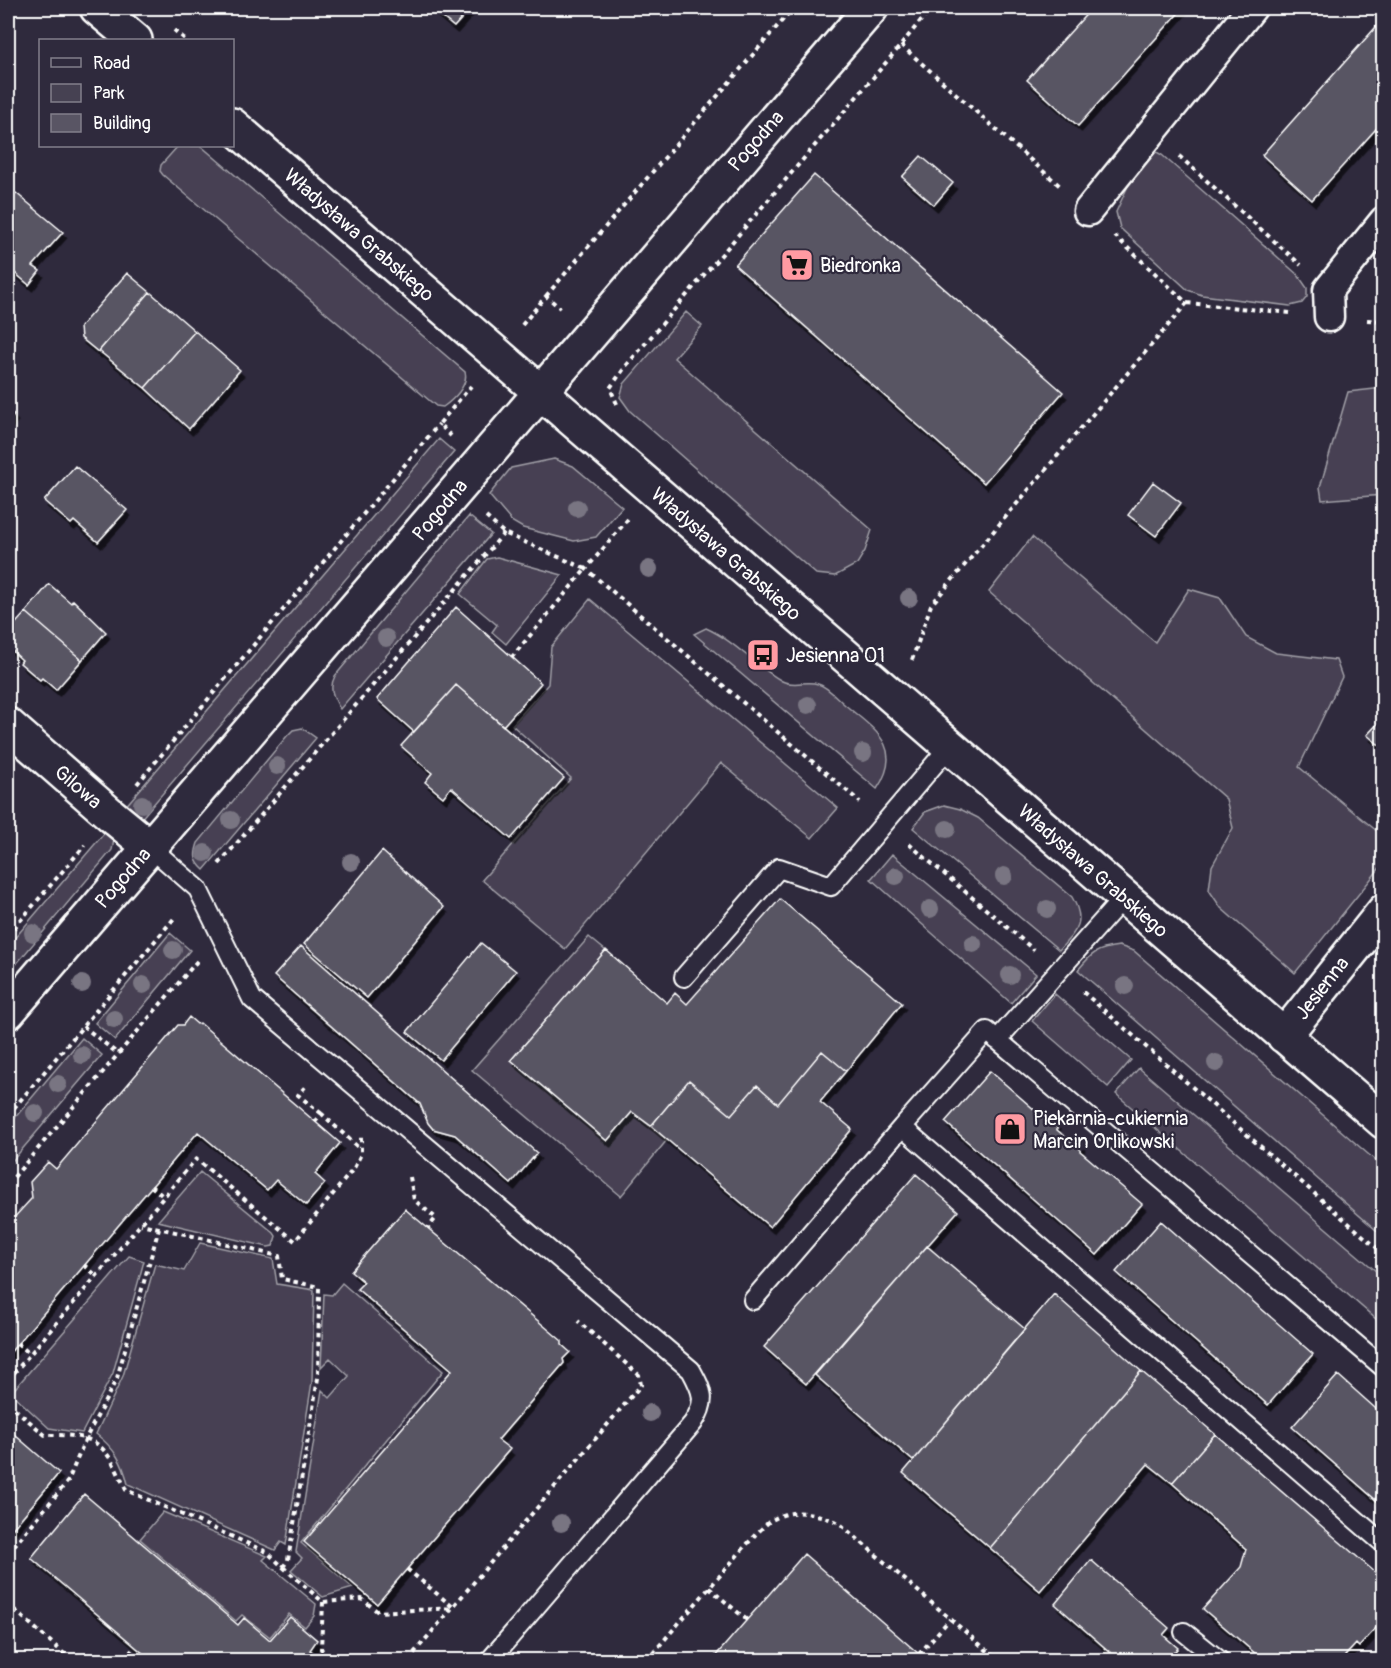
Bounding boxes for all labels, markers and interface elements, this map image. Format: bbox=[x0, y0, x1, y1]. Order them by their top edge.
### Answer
legend bbox=[39, 39, 234, 147]
text: Road bbox=[93, 52, 130, 75]
text: Park bbox=[93, 82, 125, 105]
street label: Pogodna bbox=[723, 105, 789, 177]
text: Building bbox=[93, 112, 151, 135]
street label: Władysława Grabskiego bbox=[279, 163, 439, 307]
supermarket icon: Biedronka bbox=[779, 247, 815, 283]
place label: Biedronka bbox=[820, 253, 901, 278]
street label: Pogodna bbox=[407, 474, 473, 546]
street label: Władysława Grabskiego bbox=[646, 482, 806, 626]
bus stop icon: Jesienna 01 bbox=[745, 637, 781, 673]
place label: Jesienna 01 bbox=[786, 643, 885, 668]
street label: Gilowa bbox=[49, 760, 107, 814]
street label: Władysława Grabskiego bbox=[1013, 799, 1173, 943]
street label: Pogodna bbox=[90, 842, 156, 914]
street label: Jesienna bbox=[1290, 951, 1354, 1025]
place label: Piekarnia-cukiernia Marcin Orlikowski bbox=[1033, 1106, 1188, 1154]
shop icon: Piekarnia-cukiernia Marcin Orlikowski bbox=[992, 1111, 1028, 1147]

